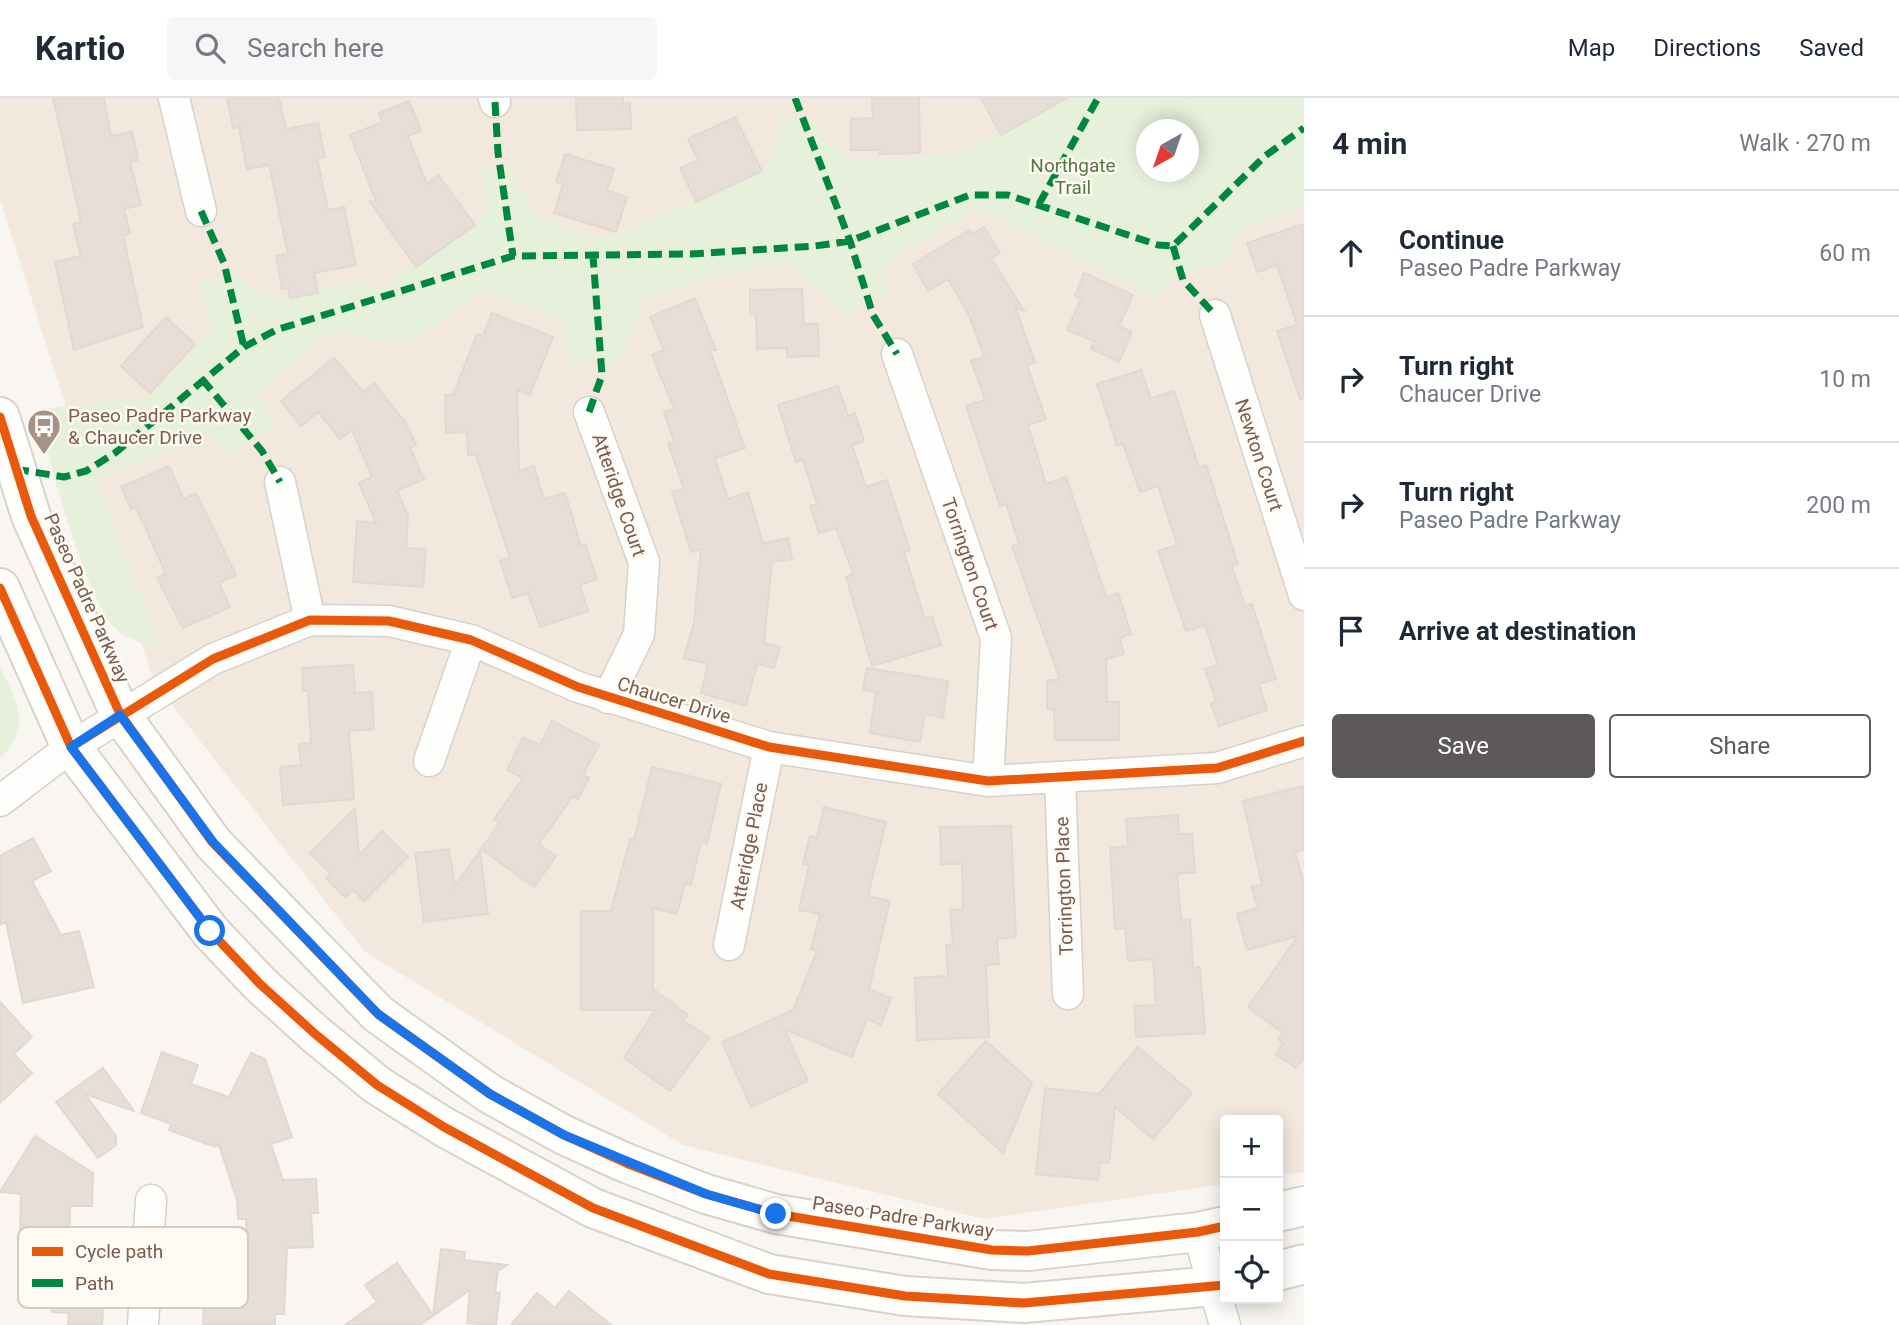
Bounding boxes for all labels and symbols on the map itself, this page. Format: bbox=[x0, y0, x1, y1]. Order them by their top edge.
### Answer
north arrow bbox=[1136, 119, 1199, 182]
park label: Northgate Trail bbox=[1030, 154, 1116, 199]
street label: Newton Court bbox=[1230, 396, 1288, 514]
place label: Paseo Padre Parkway & Chaucer Drive bbox=[68, 404, 251, 449]
bus stop icon: Paseo Padre Parkway & Chaucer Drive bbox=[25, 407, 63, 456]
street label: Atteridge Court bbox=[587, 430, 651, 560]
street label: Torrington Court bbox=[937, 495, 1003, 633]
street label: Paseo Padre Parkway bbox=[39, 510, 135, 686]
street label: Chaucer Drive bbox=[614, 672, 734, 728]
street label: Atteridge Place bbox=[725, 781, 773, 911]
street label: Torrington Place bbox=[1050, 816, 1078, 956]
route start bbox=[194, 915, 225, 946]
street label: Paseo Padre Parkway bbox=[811, 1191, 995, 1243]
route end bbox=[760, 1198, 791, 1229]
legend bbox=[18, 1227, 248, 1308]
text: Cycle path bbox=[75, 1240, 163, 1263]
text: Path bbox=[75, 1272, 114, 1295]

